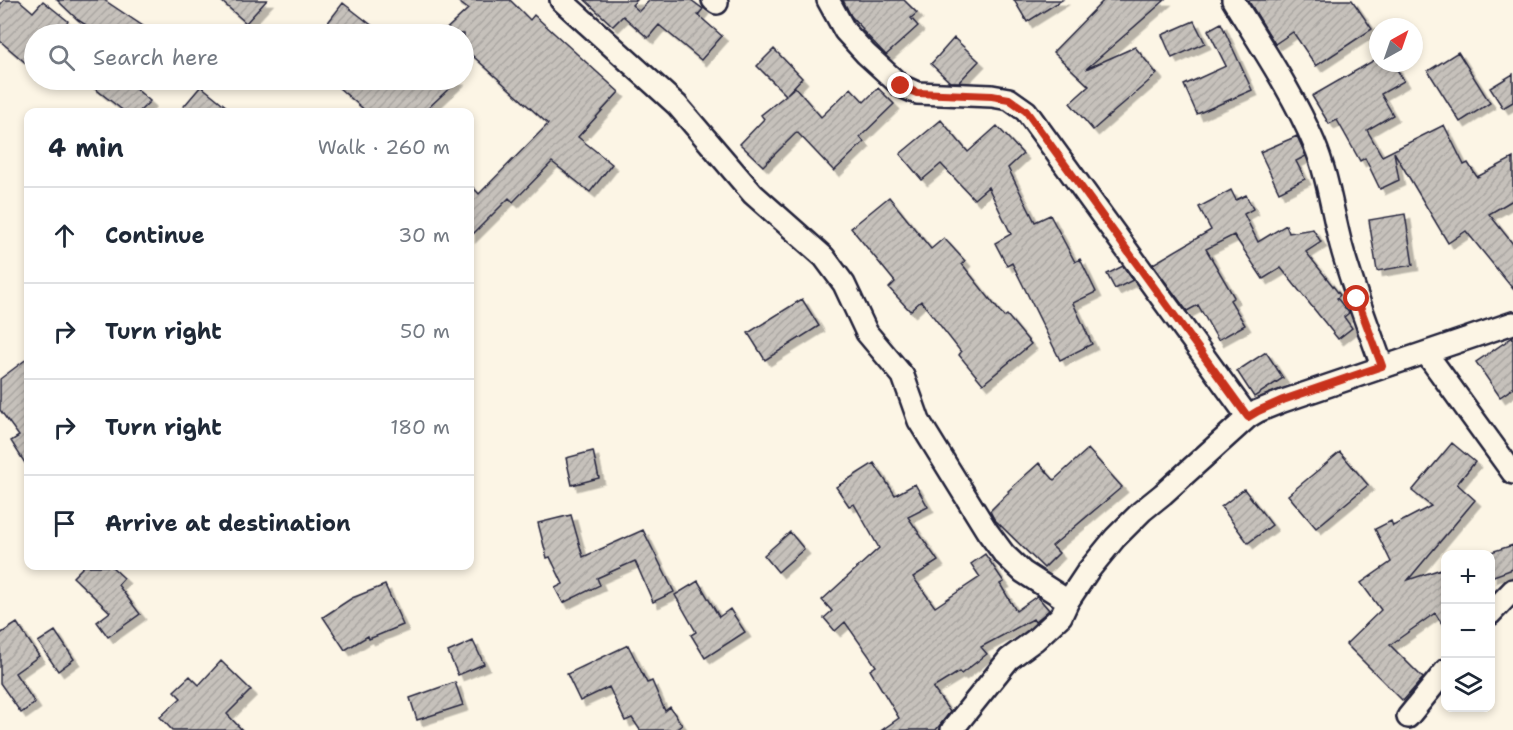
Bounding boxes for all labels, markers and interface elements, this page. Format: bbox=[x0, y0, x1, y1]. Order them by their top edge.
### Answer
north arrow bbox=[1369, 18, 1423, 72]
search box bbox=[24, 24, 474, 90]
icon: search bbox=[45, 41, 78, 74]
text: Search here bbox=[93, 43, 219, 72]
route end bbox=[887, 72, 913, 98]
text: 4 min bbox=[48, 130, 124, 165]
text: Walk · 260 m bbox=[318, 134, 450, 160]
icon: ahead bbox=[48, 219, 81, 252]
text: Continue bbox=[105, 221, 205, 250]
text: 30 m bbox=[398, 222, 450, 248]
route start bbox=[1343, 285, 1369, 311]
icon: right bbox=[48, 315, 81, 348]
text: Turn right bbox=[105, 317, 222, 346]
text: 50 m bbox=[400, 318, 450, 344]
icon: right bbox=[48, 411, 81, 444]
text: Turn right bbox=[105, 413, 222, 442]
text: 180 m bbox=[390, 414, 450, 440]
icon: arrive bbox=[48, 507, 81, 540]
text: Arrive at destination bbox=[105, 509, 351, 538]
map controls bbox=[1441, 550, 1495, 712]
button: + bbox=[1441, 550, 1495, 604]
button: − bbox=[1441, 604, 1495, 658]
button: layers bbox=[1441, 658, 1495, 712]

